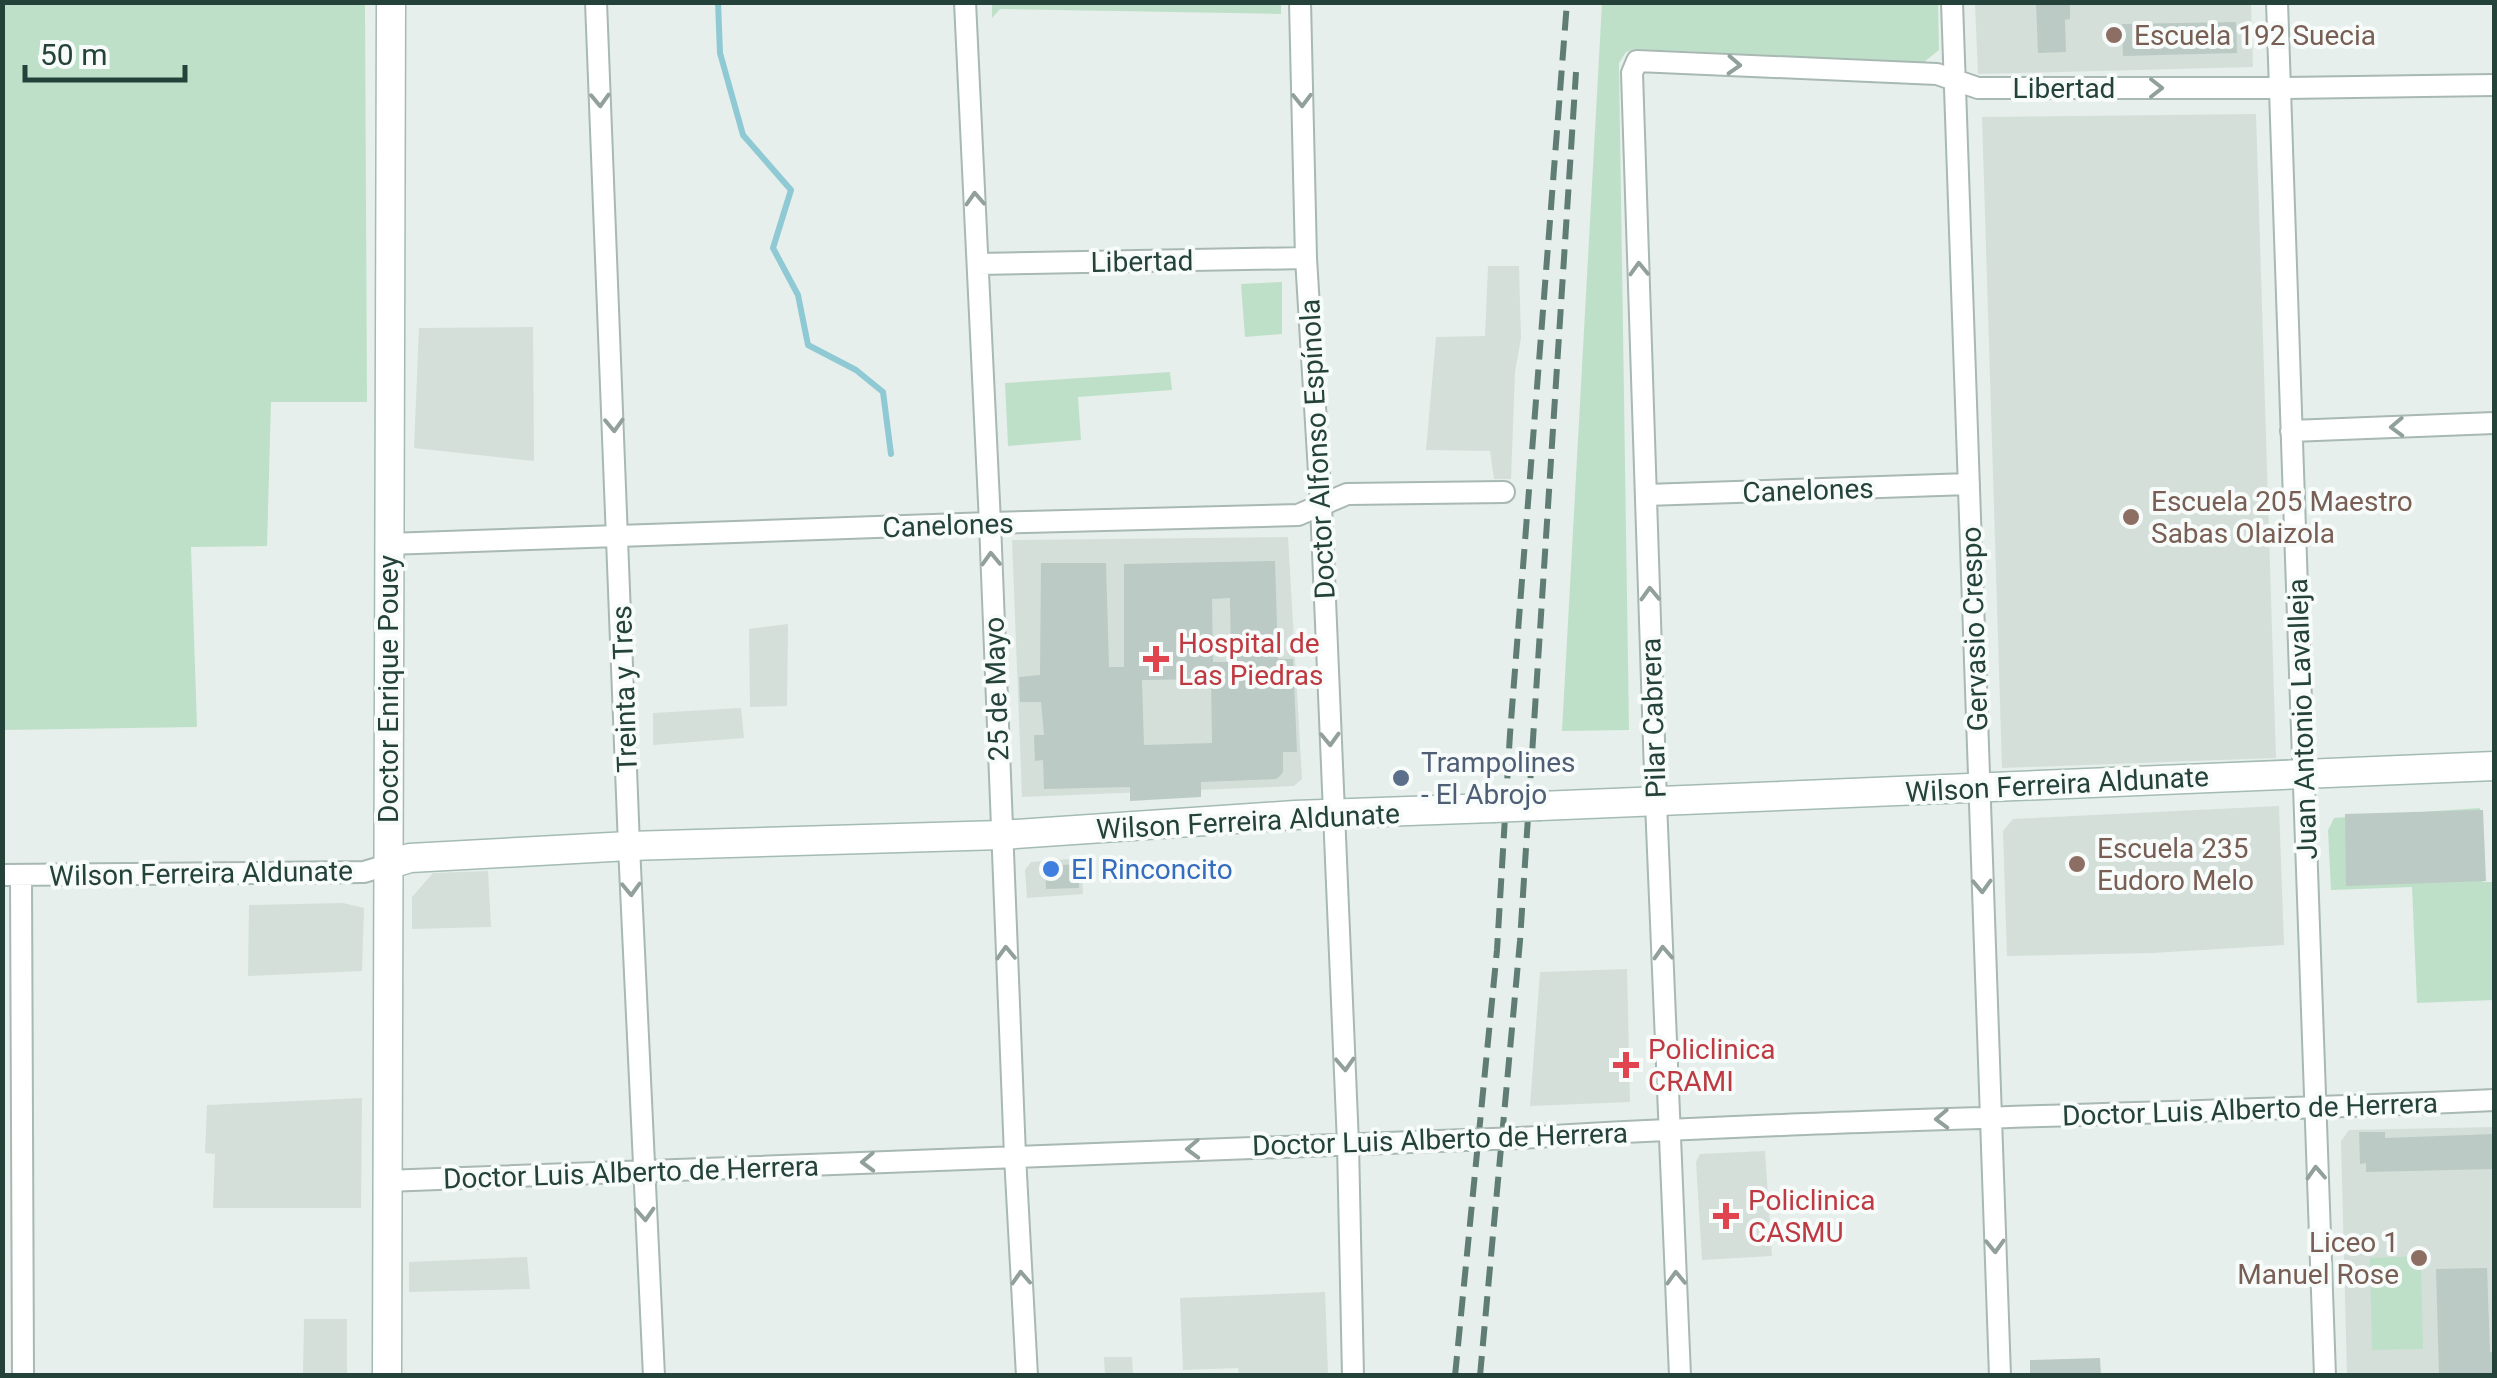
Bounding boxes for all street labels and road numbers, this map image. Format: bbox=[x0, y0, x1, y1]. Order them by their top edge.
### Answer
street label: Libertad bbox=[2013, 72, 2115, 105]
street label: Libertad bbox=[1090, 244, 1194, 279]
street label: Doctor Alfonso Espínola bbox=[1293, 298, 1342, 600]
street label: Canelones bbox=[1742, 472, 1874, 509]
street label: Canelones bbox=[882, 507, 1014, 544]
street label: Gervasio Crespo bbox=[1954, 526, 1995, 732]
street label: Doctor Enrique Pouey bbox=[372, 555, 405, 823]
street label: Juan Antonio Lavalleja bbox=[2281, 578, 2324, 860]
street label: Treinta y Tres bbox=[605, 605, 644, 773]
street label: 25 de Mayo bbox=[977, 616, 1016, 762]
street label: Pilar Cabrera bbox=[1634, 637, 1673, 799]
street label: Wilson Ferreira Aldunate bbox=[1904, 760, 2210, 809]
street label: Wilson Ferreira Aldunate bbox=[1095, 797, 1401, 846]
street label: Wilson Ferreira Aldunate bbox=[49, 854, 353, 893]
street label: Doctor Luis Alberto de Herrera bbox=[2061, 1086, 2439, 1133]
street label: Doctor Luis Alberto de Herrera bbox=[1251, 1116, 1629, 1163]
street label: Doctor Luis Alberto de Herrera bbox=[442, 1149, 820, 1196]

